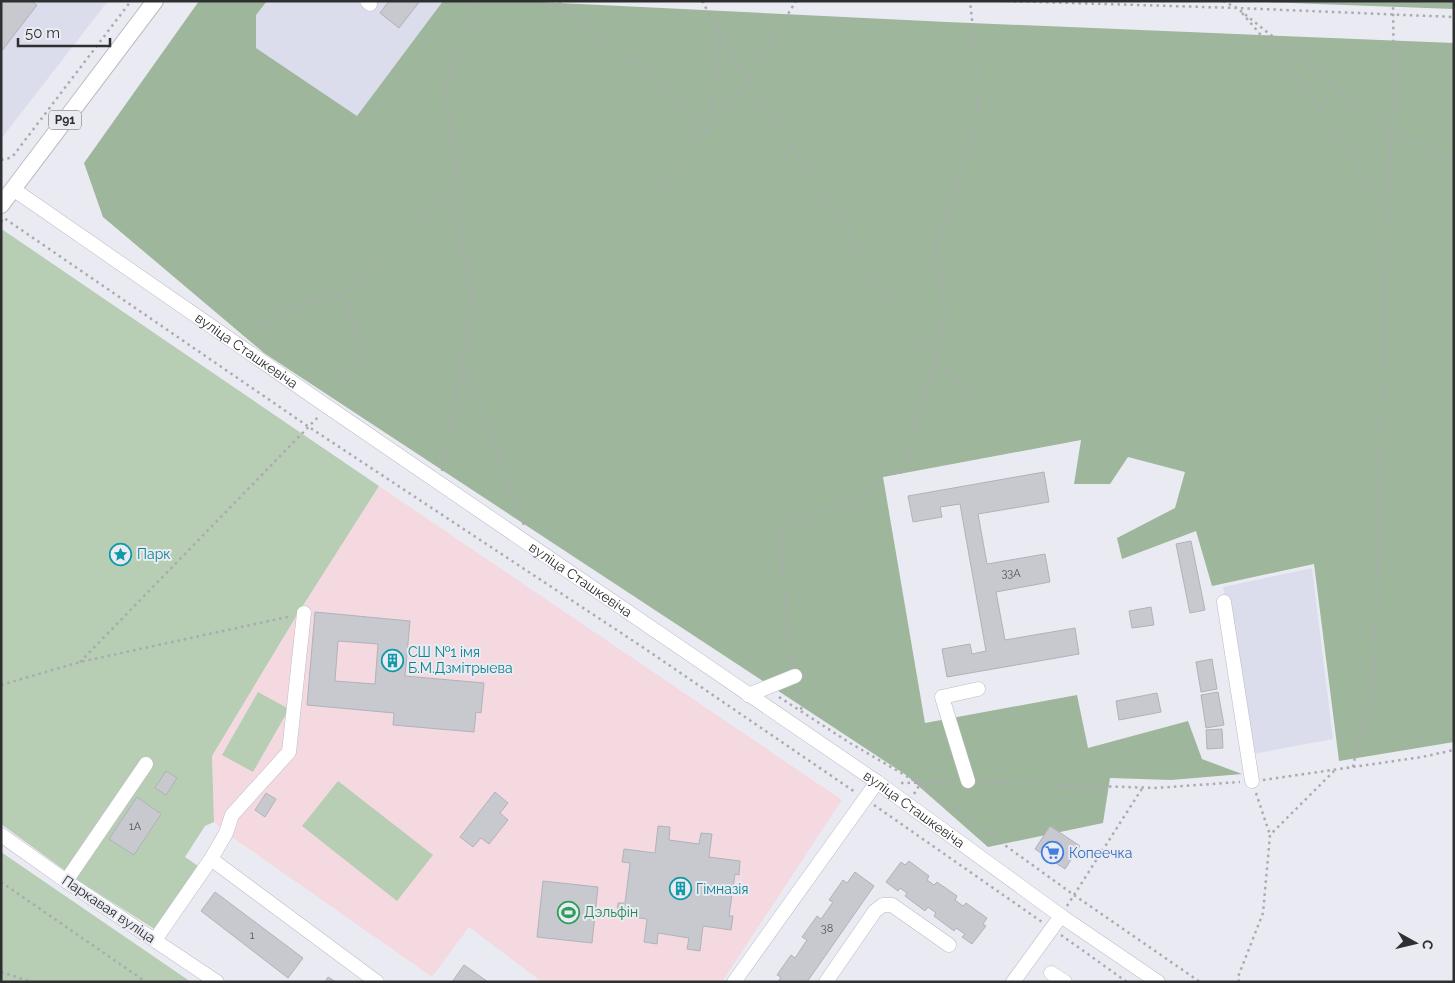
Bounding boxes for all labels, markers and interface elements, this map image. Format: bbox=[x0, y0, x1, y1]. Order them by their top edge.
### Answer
scale bar bbox=[18, 15, 110, 47]
text: 50 m bbox=[25, 24, 60, 42]
road number: Р91 bbox=[49, 110, 81, 130]
street label: вуліца Сташкевіча bbox=[192, 310, 301, 392]
street label: вуліца Сташкевіча bbox=[526, 539, 635, 620]
place icon: Парк bbox=[109, 542, 133, 566]
place label: Парк bbox=[137, 546, 171, 562]
house number: 33А bbox=[1001, 567, 1021, 580]
place label: СШ №1 імя Б.М.Дзмітрыева bbox=[408, 644, 513, 676]
building icon: СШ №1 імя Б.М.Дзмітрыева bbox=[380, 648, 404, 672]
street label: вуліца Сташкевіча bbox=[861, 767, 968, 851]
house number: 1А bbox=[129, 820, 142, 833]
supermarket icon: Копеечка bbox=[1041, 841, 1065, 865]
place label: Копеечка bbox=[1069, 845, 1132, 861]
street label: Паркавая вуліца bbox=[59, 872, 159, 946]
building icon: Гімназія bbox=[668, 877, 692, 901]
place label: Гімназія bbox=[696, 881, 749, 897]
sports icon: Дэльфін bbox=[556, 900, 580, 924]
place label: Дэльфін bbox=[584, 904, 638, 920]
north arrow bbox=[1390, 918, 1440, 968]
house number: 38 bbox=[821, 922, 833, 935]
house number: 1 bbox=[250, 929, 255, 942]
text: С bbox=[1419, 939, 1436, 951]

